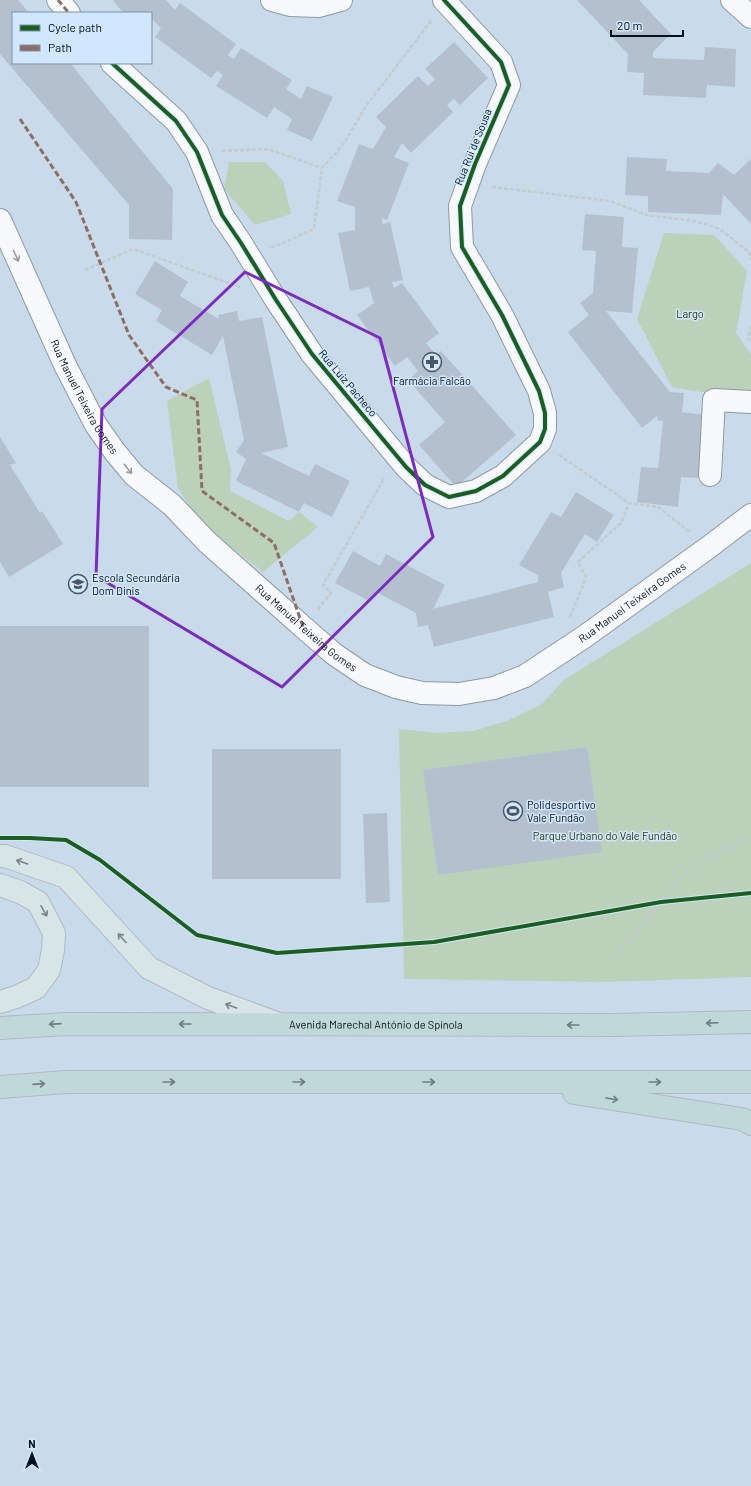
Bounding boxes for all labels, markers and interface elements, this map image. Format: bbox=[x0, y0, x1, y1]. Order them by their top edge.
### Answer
legend bbox=[12, 12, 152, 64]
scale bar bbox=[611, 12, 683, 38]
text: 20 m bbox=[617, 18, 643, 32]
text: Cycle path bbox=[48, 20, 102, 34]
text: Path bbox=[48, 40, 72, 54]
street label: Rua Rui de Sousa bbox=[451, 107, 494, 187]
one-way arrow bbox=[13, 249, 20, 261]
park label: Largo bbox=[676, 307, 704, 320]
street label: Rua Manuel Teixeira Gomes bbox=[48, 337, 121, 456]
street label: Rua Luiz Pacheco bbox=[316, 346, 380, 419]
pharmacy icon: Farmácia Falcão bbox=[421, 351, 443, 373]
place label: Farmácia Falcão bbox=[393, 374, 471, 387]
one-way arrow bbox=[124, 464, 133, 475]
street label: Rua Manuel Teixeira Gomes bbox=[576, 559, 688, 645]
place label: Escola Secundária Dom Dinis bbox=[92, 571, 180, 597]
school or university icon: Escola Secundária Dom Dinis bbox=[67, 573, 89, 595]
street label: Rua Manuel Teixeira Gomes bbox=[253, 581, 360, 674]
place label: Polidesportivo Vale Fundão bbox=[527, 798, 596, 824]
sports icon: Polidesportivo Vale Fundão bbox=[502, 800, 524, 822]
park label: Parque Urbano do Vale Fundão bbox=[533, 829, 677, 842]
one-way arrow bbox=[16, 858, 29, 865]
one-way arrow bbox=[40, 905, 48, 917]
one-way arrow bbox=[118, 934, 127, 944]
one-way arrow bbox=[224, 1002, 237, 1009]
street label: Avenida Marechal António de Spínola bbox=[289, 1017, 463, 1031]
one-way arrow bbox=[706, 1019, 719, 1026]
one-way arrow bbox=[179, 1020, 192, 1028]
one-way arrow bbox=[49, 1021, 62, 1028]
one-way arrow bbox=[567, 1021, 580, 1029]
one-way arrow bbox=[162, 1078, 175, 1086]
one-way arrow bbox=[292, 1078, 305, 1086]
one-way arrow bbox=[422, 1078, 435, 1086]
one-way arrow bbox=[648, 1078, 661, 1086]
one-way arrow bbox=[32, 1081, 45, 1088]
one-way arrow bbox=[605, 1095, 618, 1103]
north arrow bbox=[12, 1434, 52, 1474]
text: N bbox=[28, 1437, 36, 1450]

